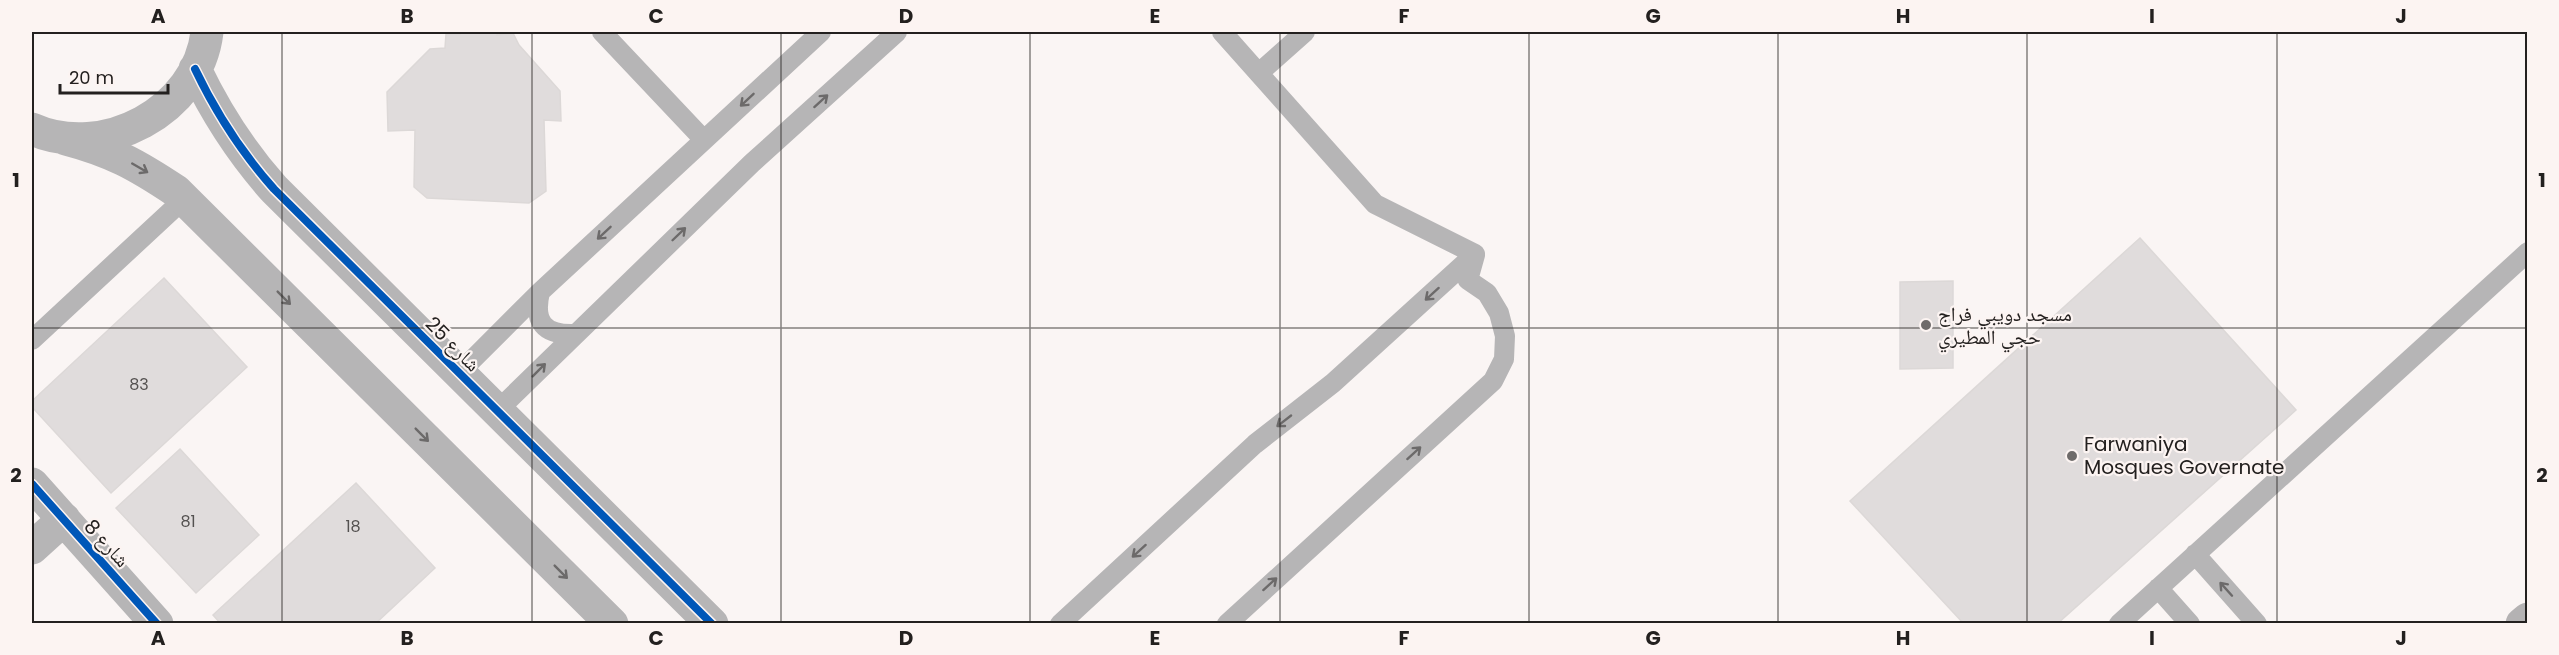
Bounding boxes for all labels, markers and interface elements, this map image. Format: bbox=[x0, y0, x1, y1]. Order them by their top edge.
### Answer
text: A bbox=[151, 2, 166, 30]
text: B bbox=[400, 2, 414, 30]
text: C bbox=[648, 2, 664, 30]
text: D bbox=[899, 2, 913, 30]
text: E bbox=[1150, 2, 1160, 30]
text: F bbox=[1399, 2, 1410, 30]
text: G bbox=[1645, 2, 1661, 30]
text: H bbox=[1896, 2, 1910, 30]
text: I bbox=[2149, 2, 2155, 30]
text: J bbox=[2395, 2, 2407, 30]
scale bar bbox=[60, 57, 168, 95]
text: 20 m bbox=[69, 65, 114, 90]
one-way arrow bbox=[740, 93, 755, 107]
one-way arrow bbox=[813, 94, 828, 108]
one-way arrow bbox=[131, 162, 148, 174]
text: 1 bbox=[12, 166, 20, 194]
text: 1 bbox=[2538, 166, 2546, 194]
one-way arrow bbox=[597, 226, 612, 240]
one-way arrow bbox=[671, 227, 686, 241]
one-way arrow bbox=[1424, 287, 1439, 301]
one-way arrow bbox=[277, 290, 291, 305]
place label: مسجد دويبي فراج حجي المطيري bbox=[1938, 300, 2072, 353]
street label: شارع 25 bbox=[419, 310, 487, 378]
marker: مسجد دويبي فراج حجي المطيري bbox=[1919, 318, 1933, 332]
one-way arrow bbox=[531, 363, 546, 378]
house number: 83 bbox=[129, 373, 149, 396]
one-way arrow bbox=[1277, 415, 1293, 428]
one-way arrow bbox=[415, 428, 430, 442]
place label: Farwaniya Mosques Governate bbox=[2084, 430, 2284, 481]
one-way arrow bbox=[1406, 446, 1421, 460]
marker: Farwaniya Mosques Governate bbox=[2065, 449, 2079, 463]
text: 2 bbox=[10, 461, 22, 489]
text: 2 bbox=[2536, 461, 2548, 489]
house number: 81 bbox=[180, 510, 196, 533]
street label: شارع 8 bbox=[78, 513, 136, 573]
house number: 18 bbox=[345, 515, 361, 538]
one-way arrow bbox=[1132, 544, 1147, 558]
one-way arrow bbox=[553, 565, 568, 580]
one-way arrow bbox=[1262, 577, 1277, 591]
one-way arrow bbox=[2219, 582, 2233, 597]
text: A bbox=[151, 624, 166, 652]
text: B bbox=[400, 624, 414, 652]
text: C bbox=[648, 624, 664, 652]
text: D bbox=[899, 624, 913, 652]
text: E bbox=[1150, 624, 1160, 652]
text: F bbox=[1399, 624, 1410, 652]
text: G bbox=[1645, 624, 1661, 652]
text: H bbox=[1896, 624, 1910, 652]
text: I bbox=[2149, 624, 2155, 652]
text: J bbox=[2395, 624, 2407, 652]

